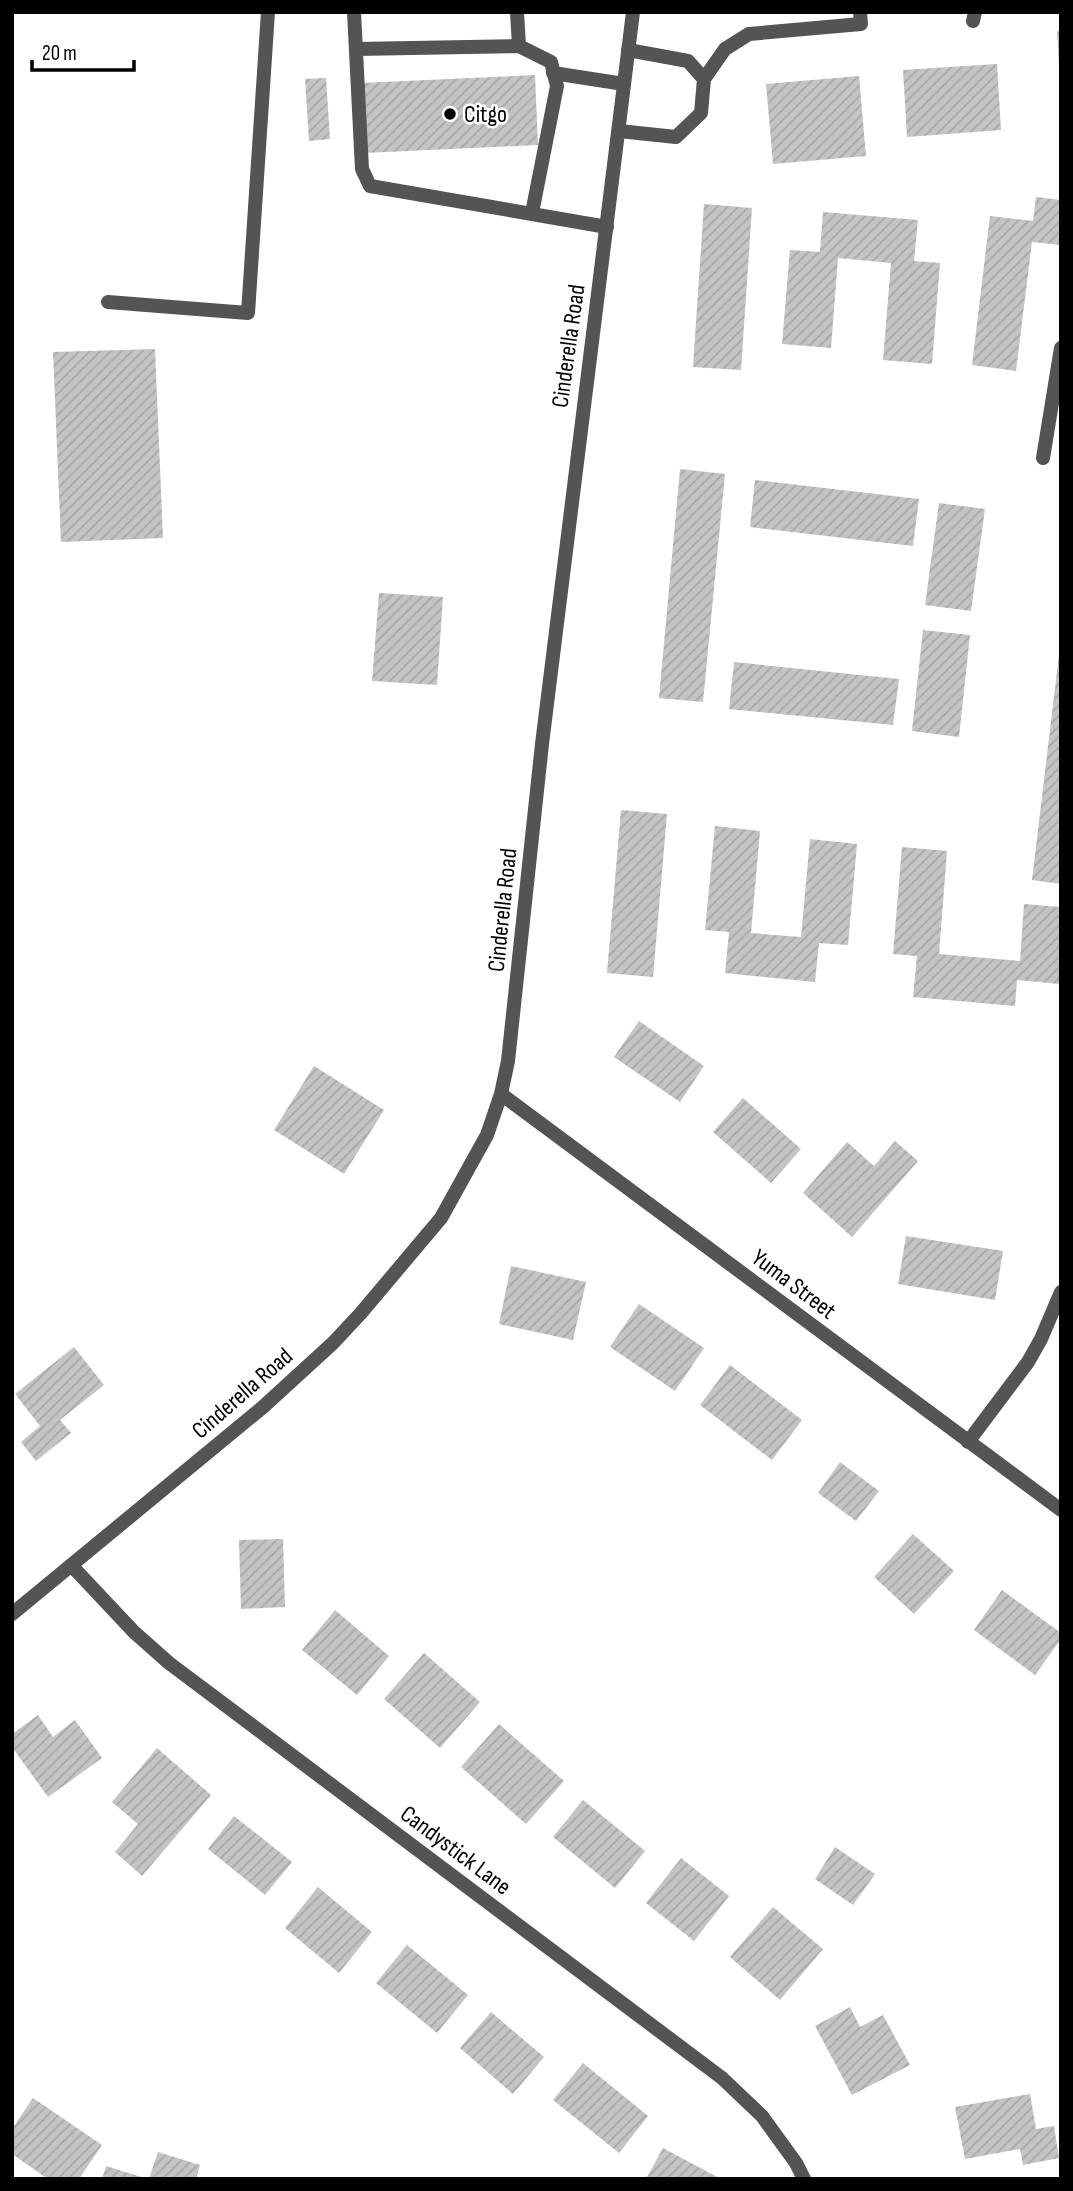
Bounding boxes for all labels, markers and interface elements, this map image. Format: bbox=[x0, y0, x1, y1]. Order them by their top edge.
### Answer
scale bar bbox=[32, 28, 133, 72]
text: 20 m bbox=[42, 41, 77, 66]
place label: Citgo bbox=[464, 100, 507, 129]
marker: Citgo bbox=[442, 106, 458, 122]
street label: Cinderella Road bbox=[545, 283, 591, 410]
street label: Cinderella Road bbox=[482, 847, 523, 973]
street label: Yuma Street bbox=[746, 1243, 842, 1326]
street label: Cinderella Road bbox=[186, 1342, 299, 1445]
street label: Candystick Lane bbox=[395, 1799, 517, 1901]

